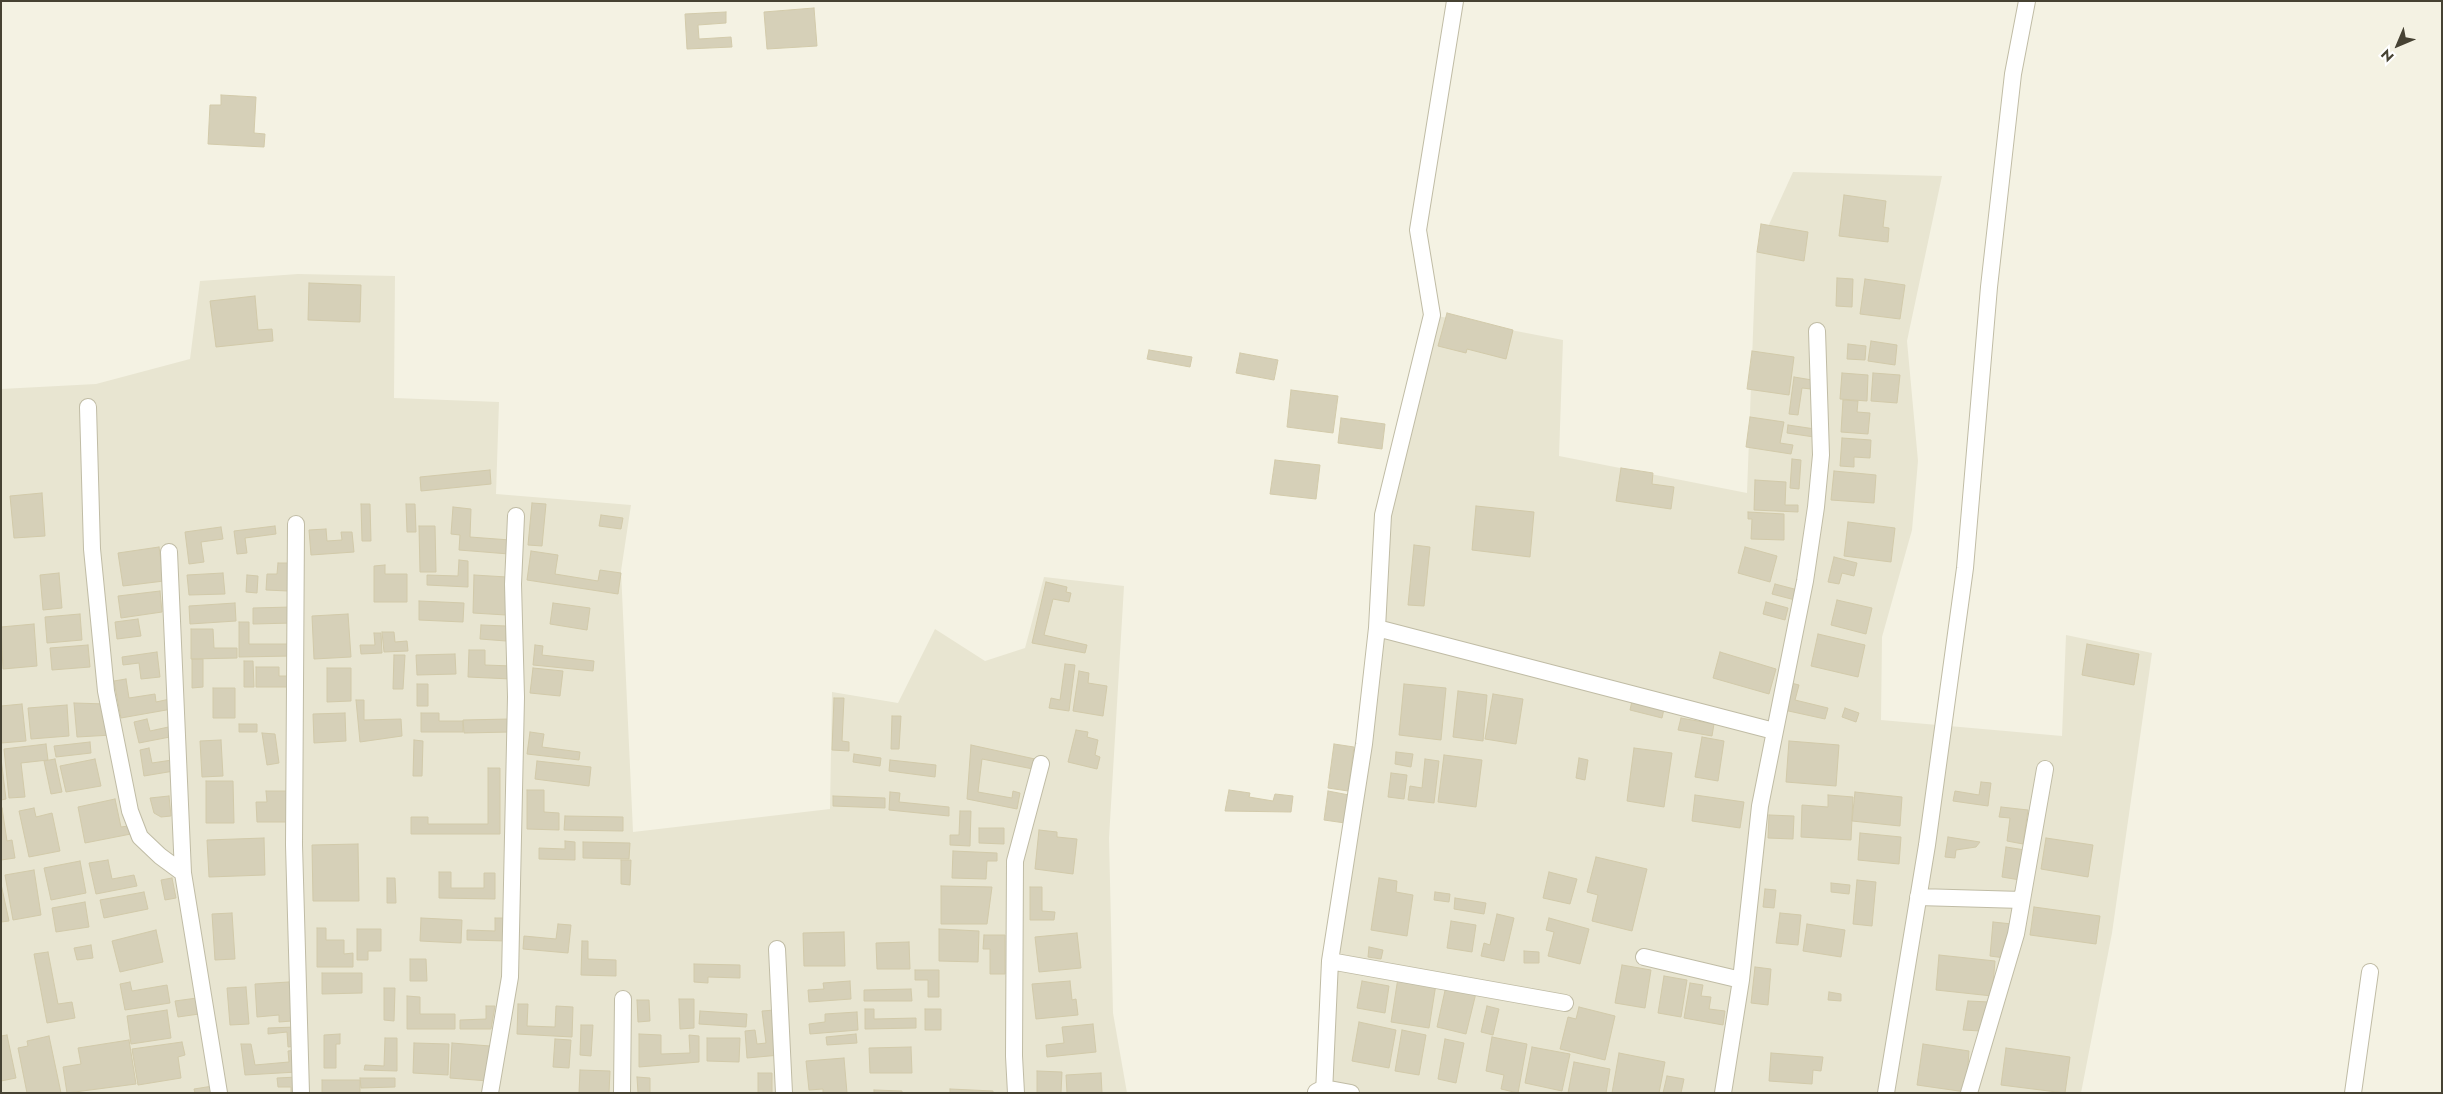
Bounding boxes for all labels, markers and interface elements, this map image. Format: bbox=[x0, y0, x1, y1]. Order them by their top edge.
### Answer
north arrow bbox=[2373, 20, 2423, 70]
text: N bbox=[2376, 45, 2398, 67]

